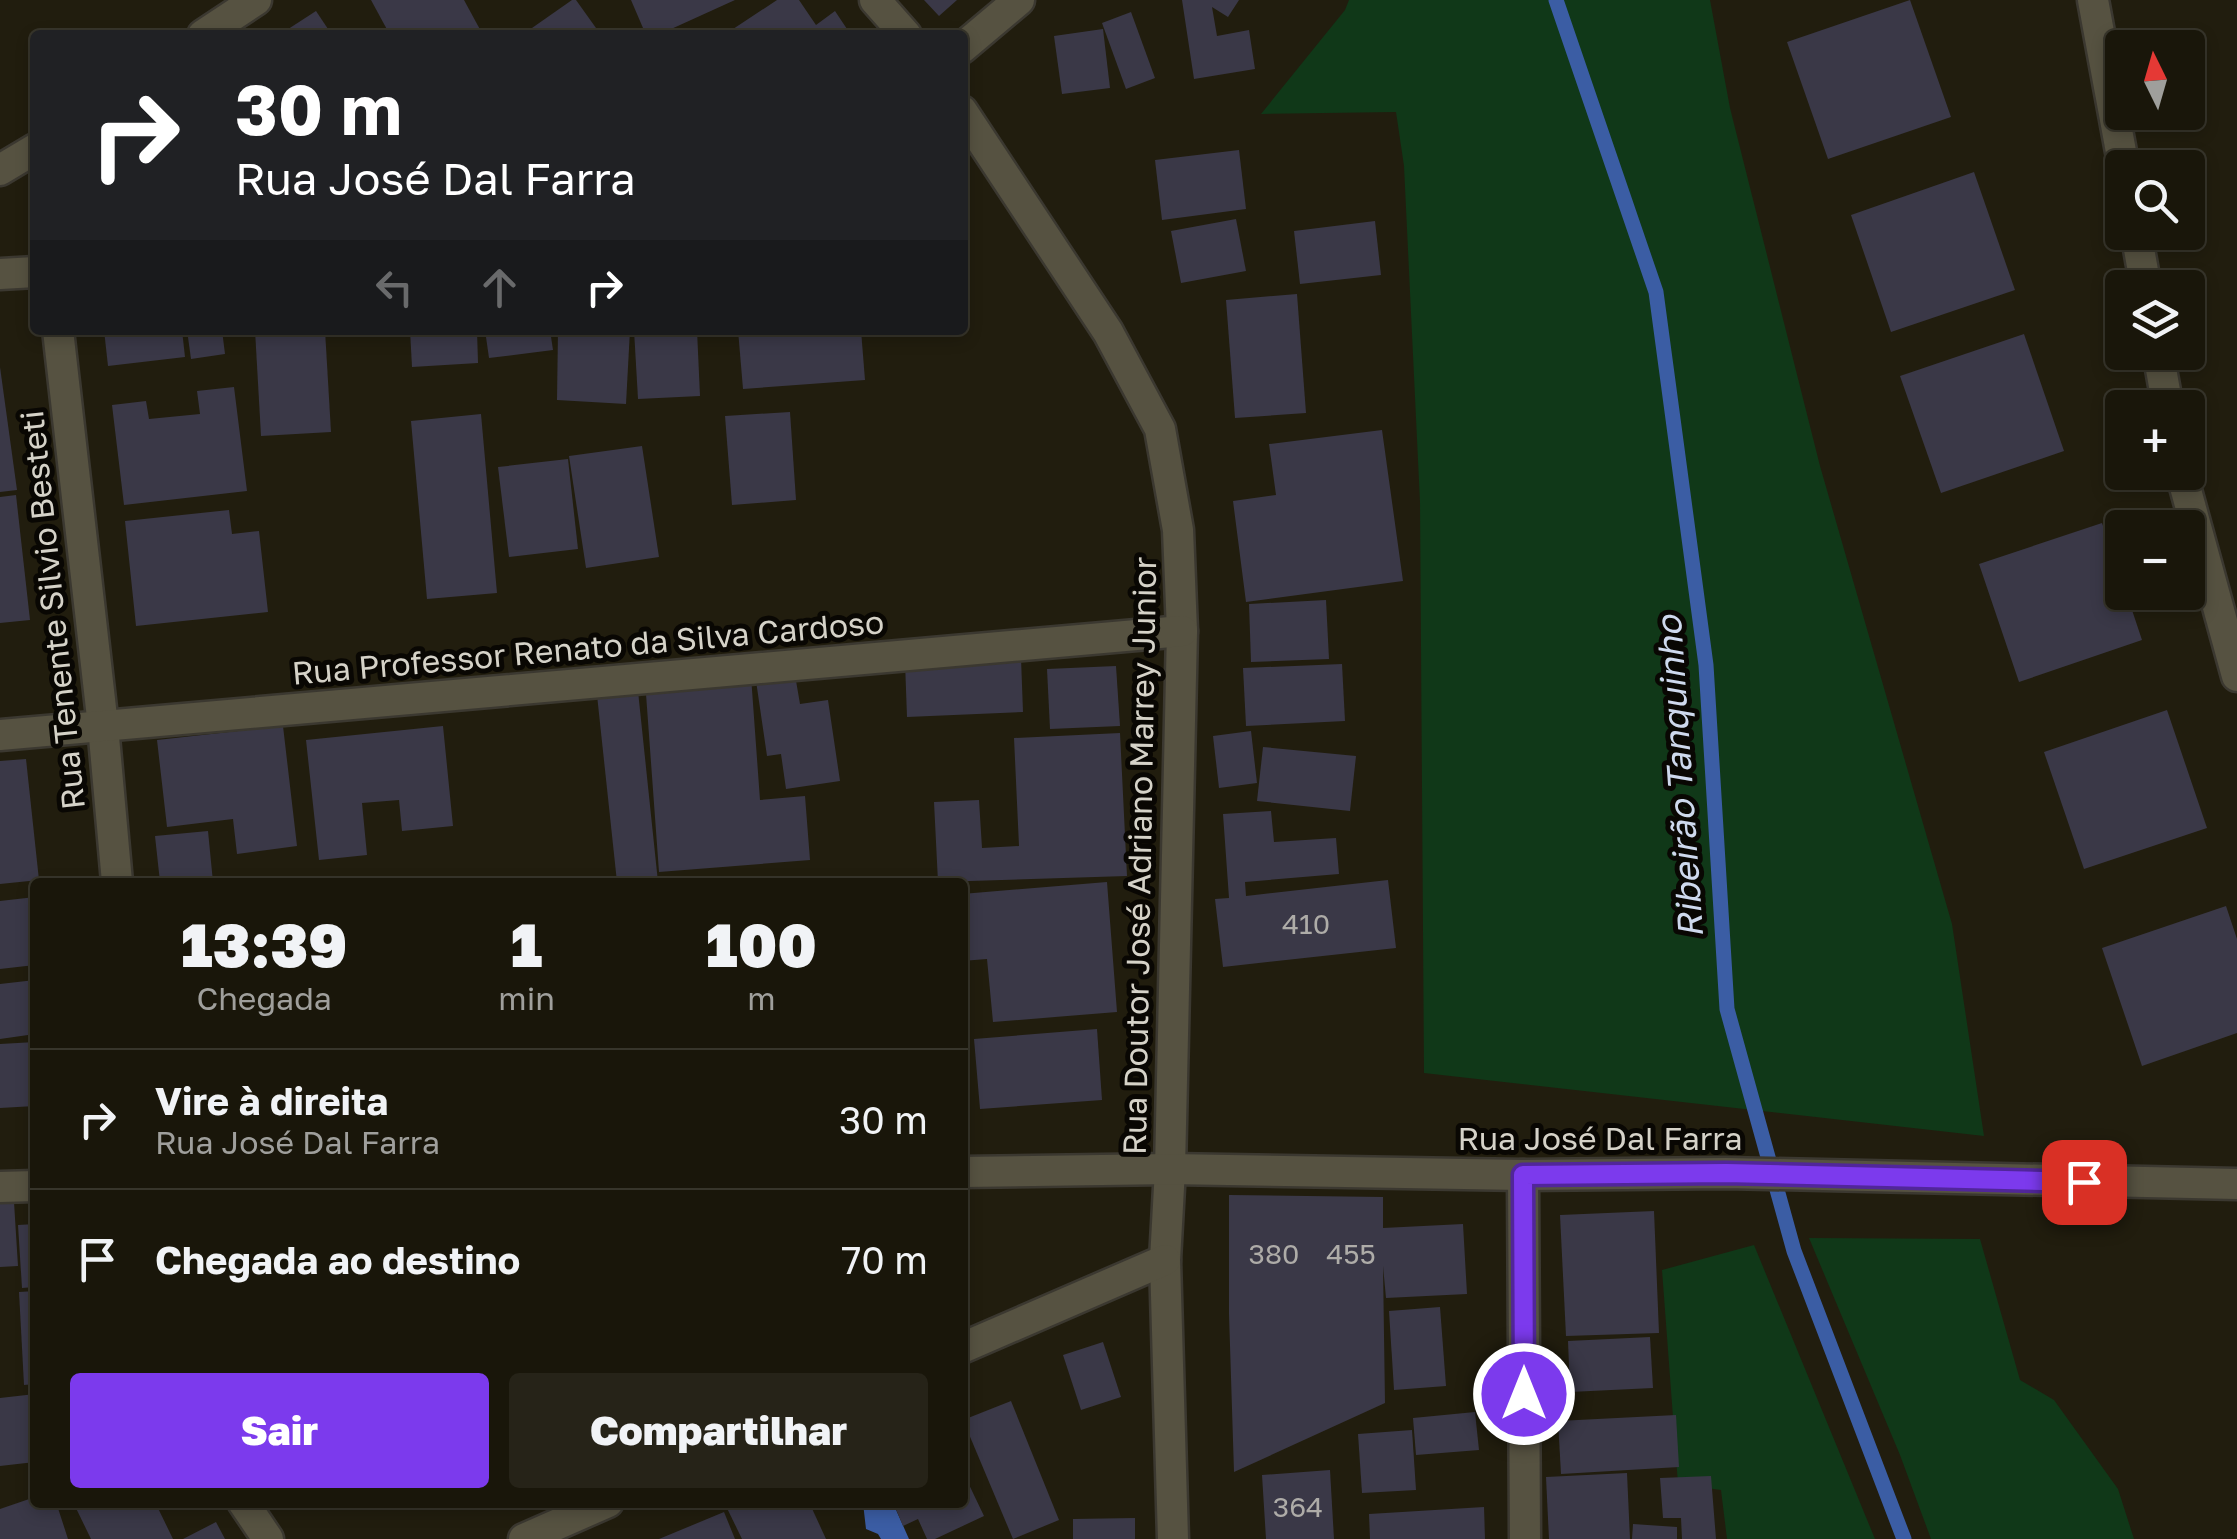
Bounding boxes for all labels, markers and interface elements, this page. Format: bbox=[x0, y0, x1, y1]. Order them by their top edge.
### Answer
north arrow bbox=[2105, 30, 2205, 130]
map controls bbox=[2105, 30, 2205, 610]
text: 30 m bbox=[235, 66, 402, 150]
icon: right bbox=[70, 70, 200, 200]
button: search bbox=[2105, 150, 2205, 250]
text: Rua José Dal Farra bbox=[235, 151, 636, 205]
icon: left bbox=[367, 260, 422, 315]
icon: ahead bbox=[472, 260, 527, 315]
icon: right bbox=[577, 260, 632, 315]
button: layers bbox=[2105, 270, 2205, 370]
button: + bbox=[2105, 390, 2205, 490]
street label: Rua Tenente Silvio Besteti bbox=[12, 409, 92, 812]
button: − bbox=[2105, 510, 2205, 610]
street label: Rua Doutor José Adriano Marrey Junior bbox=[1115, 556, 1163, 1155]
street label: Rua Professor Renato da Silva Cardoso bbox=[290, 602, 885, 692]
water label: Ribeirão Tanquinho bbox=[1647, 612, 1711, 940]
house number: 410 bbox=[1282, 907, 1330, 940]
text: 13:39 bbox=[181, 908, 347, 980]
text: 1 bbox=[511, 908, 542, 980]
text: 100 bbox=[706, 908, 817, 980]
text: Chegada bbox=[196, 979, 332, 1017]
text: min bbox=[498, 979, 555, 1017]
text: m bbox=[747, 979, 776, 1017]
text: Vire à direita bbox=[155, 1078, 388, 1123]
icon: right bbox=[70, 1092, 125, 1147]
text: 30 m bbox=[839, 1097, 928, 1142]
street label: Rua José Dal Farra bbox=[1458, 1119, 1742, 1157]
text: Rua José Dal Farra bbox=[155, 1123, 440, 1161]
pin bbox=[2042, 1140, 2127, 1225]
icon: arrive bbox=[2057, 1155, 2112, 1210]
icon: arrive bbox=[70, 1232, 125, 1287]
text: Chegada ao destino bbox=[155, 1237, 520, 1282]
text: 70 m bbox=[841, 1237, 928, 1282]
house number: 380 bbox=[1249, 1237, 1299, 1270]
house number: 455 bbox=[1326, 1237, 1376, 1270]
position arrow bbox=[1472, 1342, 1576, 1446]
button: Sair bbox=[70, 1373, 489, 1488]
button: Compartilhar bbox=[509, 1373, 928, 1488]
house number: 364 bbox=[1273, 1490, 1323, 1523]

